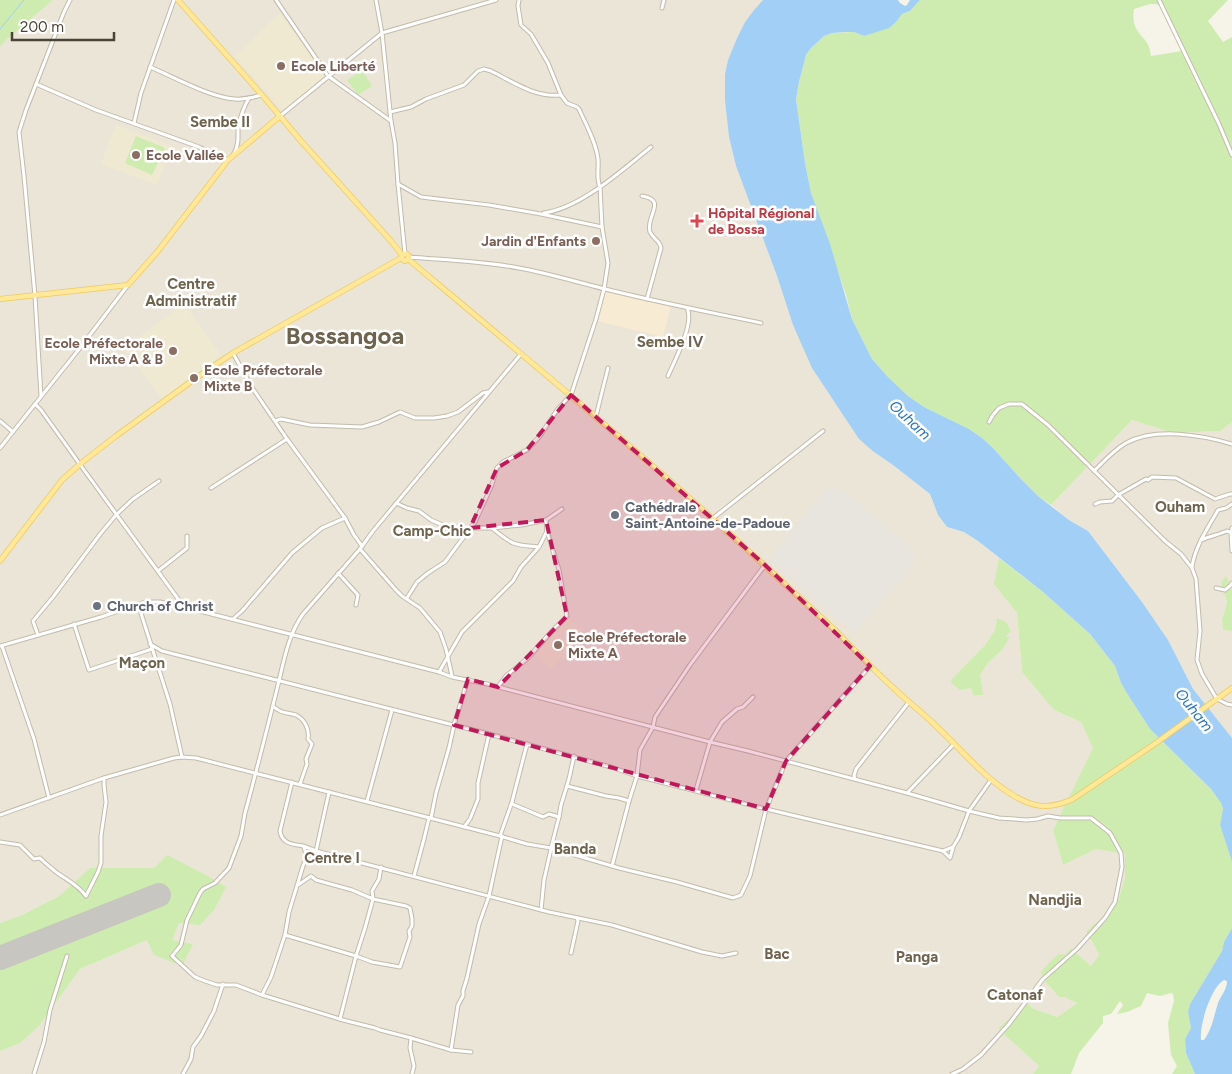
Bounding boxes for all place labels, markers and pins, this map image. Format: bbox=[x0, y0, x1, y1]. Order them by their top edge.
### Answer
place label: Ecole Liberté bbox=[291, 58, 376, 75]
marker: Ecole Liberté bbox=[275, 60, 287, 72]
place label: Ecole Vallée bbox=[146, 147, 224, 164]
marker: Ecole Vallée bbox=[130, 149, 142, 161]
place label: Hôpital Régional de Bossa bbox=[708, 205, 814, 238]
marker: Hôpital Régional de Bossa bbox=[690, 214, 704, 228]
place label: Jardin d'Enfants bbox=[481, 233, 586, 250]
marker: Jardin d'Enfants bbox=[590, 235, 602, 247]
place label: Ecole Préfectorale Mixte A & B bbox=[45, 335, 163, 368]
marker: Ecole Préfectorale Mixte A & B bbox=[167, 345, 179, 357]
place label: Ecole Préfectorale Mixte B bbox=[204, 362, 323, 395]
marker: Ecole Préfectorale Mixte B bbox=[188, 372, 200, 384]
place label: Cathédrale Saint-Antoine-de-Padoue bbox=[625, 499, 791, 532]
marker: Cathédrale Saint-Antoine-de-Padoue bbox=[609, 509, 621, 521]
place label: Church of Christ bbox=[107, 598, 214, 615]
marker: Church of Christ bbox=[91, 600, 103, 612]
place label: Ecole Préfectorale Mixte A bbox=[568, 629, 687, 662]
marker: Ecole Préfectorale Mixte A bbox=[552, 639, 564, 651]

